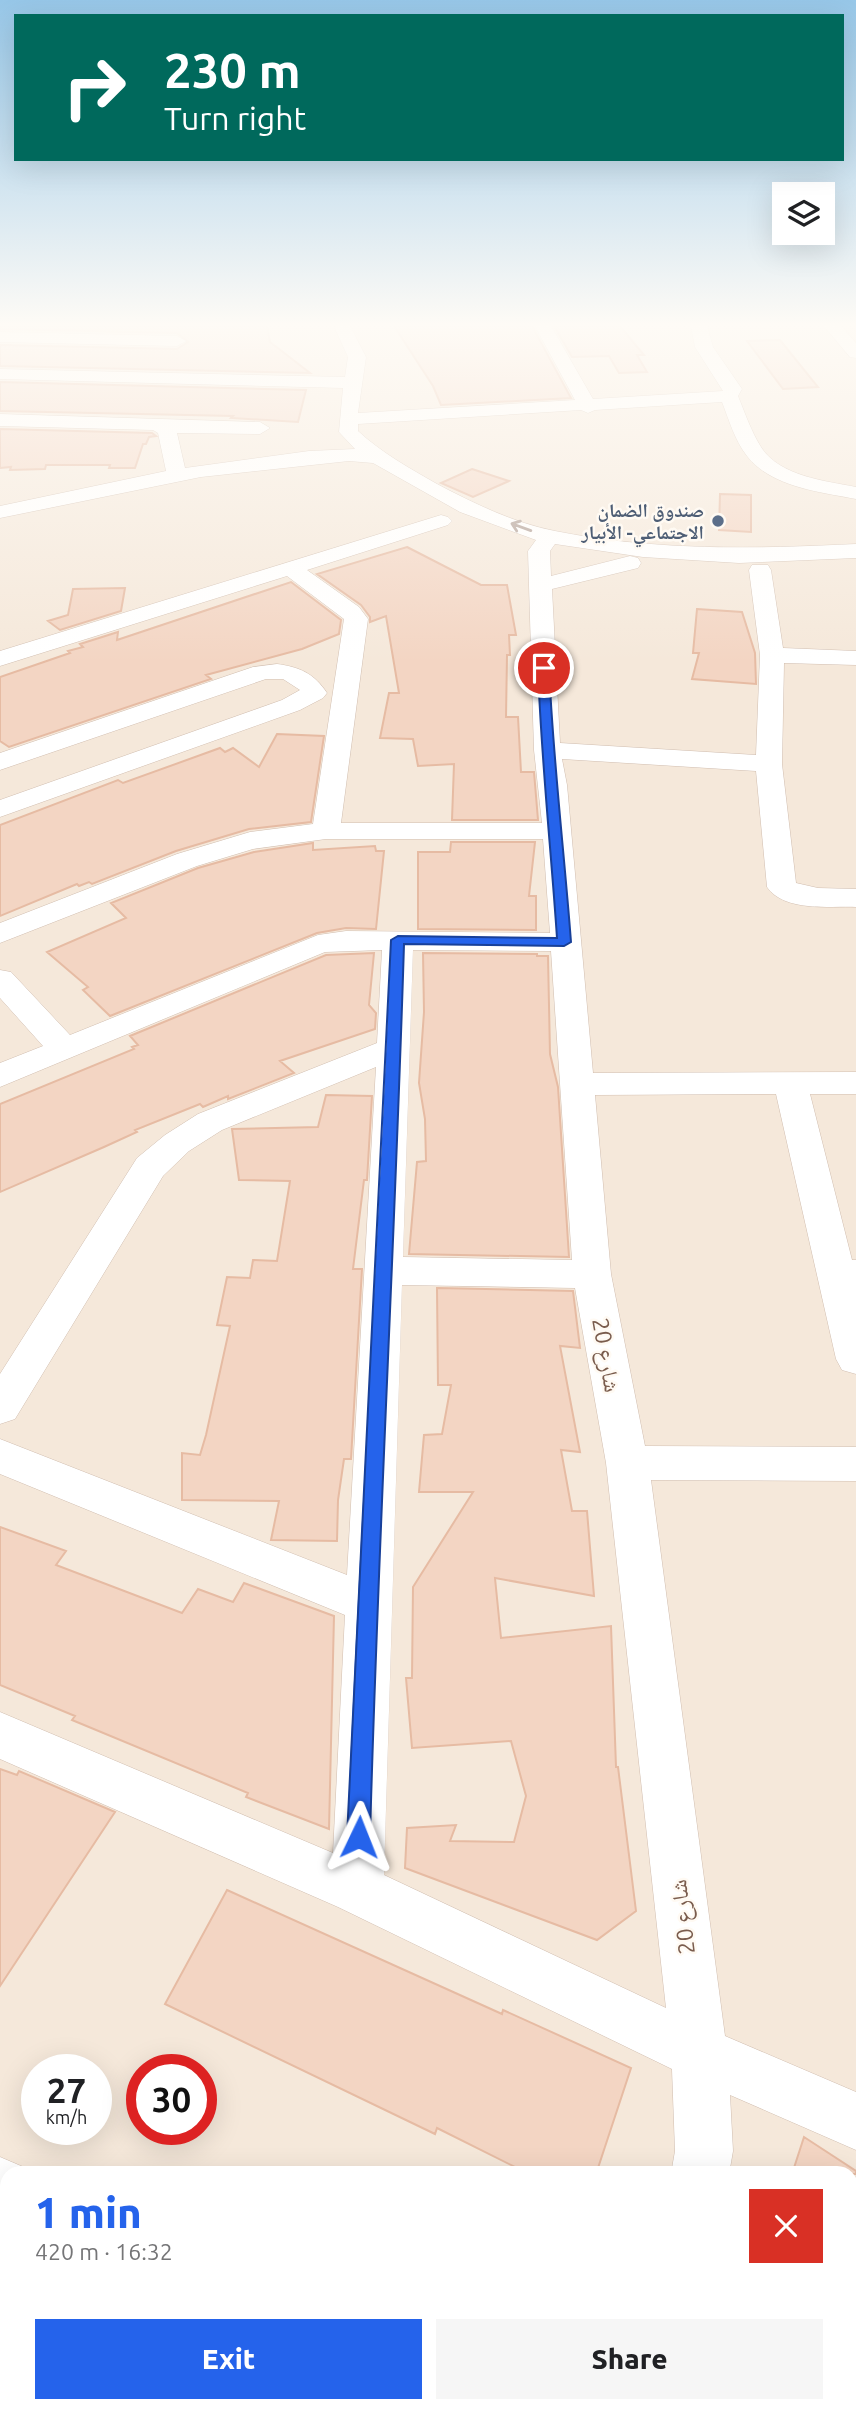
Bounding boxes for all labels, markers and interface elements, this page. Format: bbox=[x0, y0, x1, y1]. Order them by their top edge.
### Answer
icon: right bbox=[49, 42, 140, 133]
text: 230 m bbox=[164, 42, 301, 97]
text: Turn right bbox=[164, 100, 306, 136]
map controls bbox=[772, 182, 835, 245]
button: layers bbox=[772, 182, 835, 245]
place label: صندوق الضمان الاجتماعي- الأبيار bbox=[581, 499, 704, 548]
marker: صندوق الضمان الاجتماعي- الأبيار bbox=[710, 513, 726, 529]
one-way arrow bbox=[511, 520, 533, 532]
pin bbox=[514, 638, 574, 698]
icon: arrive bbox=[525, 649, 563, 687]
street label: شارع 20 bbox=[585, 1316, 626, 1395]
position arrow bbox=[322, 1800, 396, 1874]
street label: شارع 20 bbox=[665, 1878, 702, 1956]
speed limit sign: 30 bbox=[126, 2054, 217, 2145]
text: 27 bbox=[47, 2070, 86, 2110]
text: km/h bbox=[46, 2107, 87, 2127]
text: 1 min bbox=[35, 2189, 142, 2236]
button: close bbox=[749, 2189, 823, 2263]
text: 420 m · 16:32 bbox=[35, 2239, 173, 2264]
button: Exit bbox=[35, 2319, 422, 2399]
button: Share bbox=[436, 2319, 823, 2399]

